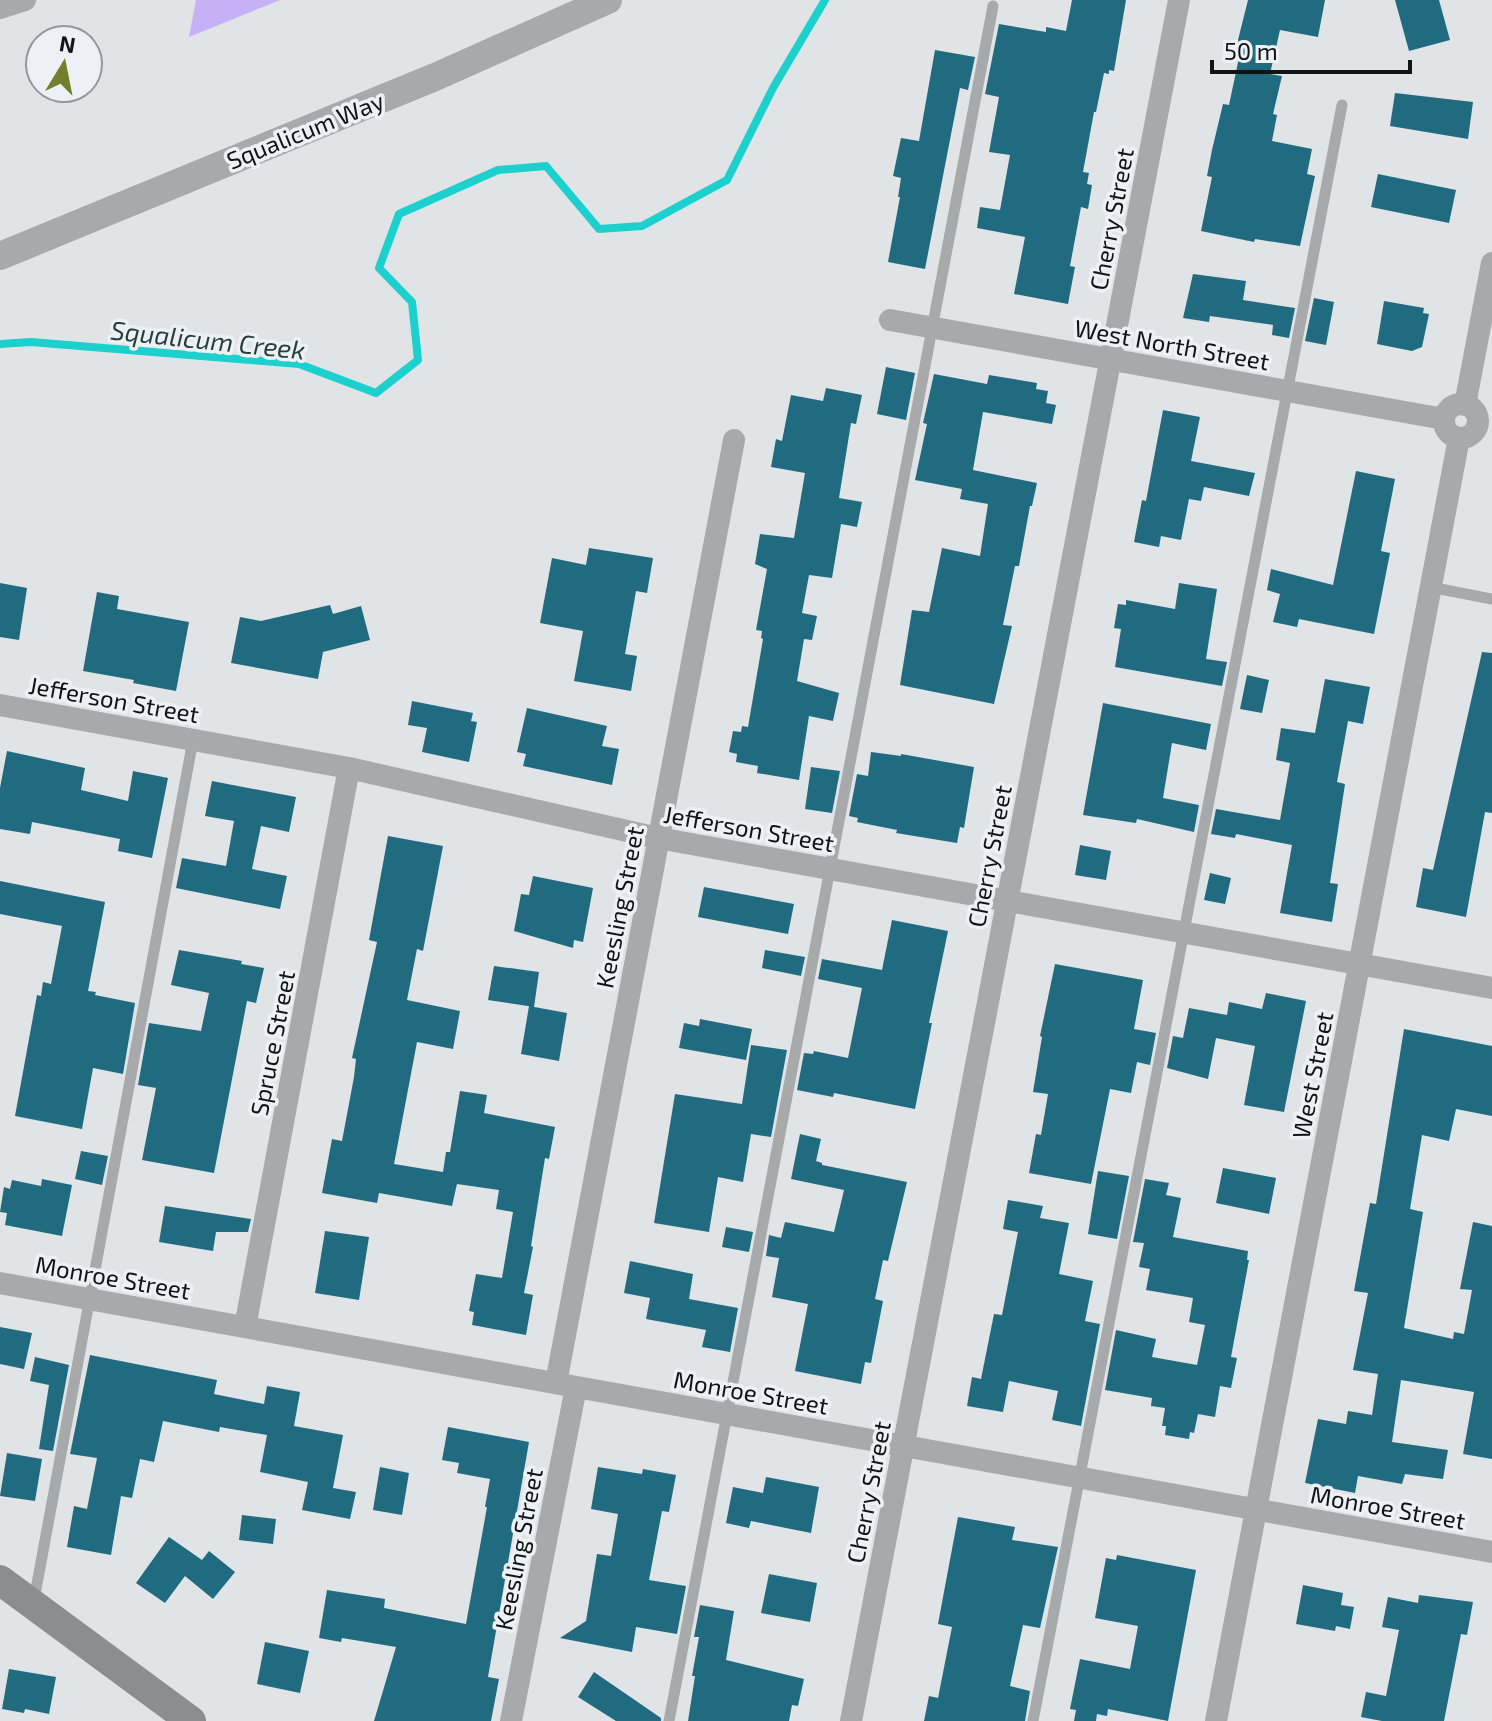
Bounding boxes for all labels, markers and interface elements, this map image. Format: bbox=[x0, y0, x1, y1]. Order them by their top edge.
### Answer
north arrow bbox=[24, 24, 104, 104]
scale bar bbox=[1212, 24, 1410, 74]
text: N bbox=[58, 29, 78, 58]
text: 50 m bbox=[1224, 36, 1278, 65]
street label: Squalicum Way bbox=[222, 85, 388, 175]
street label: Cherry Street bbox=[1083, 146, 1139, 292]
water label: Squalicum Creek bbox=[109, 313, 307, 365]
street label: West North Street bbox=[1072, 313, 1272, 375]
street label: Jefferson Street bbox=[27, 670, 201, 728]
street label: Cherry Street bbox=[961, 783, 1017, 929]
street label: Jefferson Street bbox=[662, 799, 836, 857]
street label: Keesling Street bbox=[589, 824, 649, 990]
street label: Spruce Street bbox=[244, 968, 300, 1118]
street label: West Street bbox=[1285, 1009, 1339, 1141]
street label: Monroe Street bbox=[33, 1249, 193, 1305]
street label: Monroe Street bbox=[671, 1364, 831, 1420]
street label: Cherry Street bbox=[840, 1419, 896, 1565]
street label: Keesling Street bbox=[488, 1466, 548, 1632]
street label: Monroe Street bbox=[1308, 1479, 1468, 1535]

